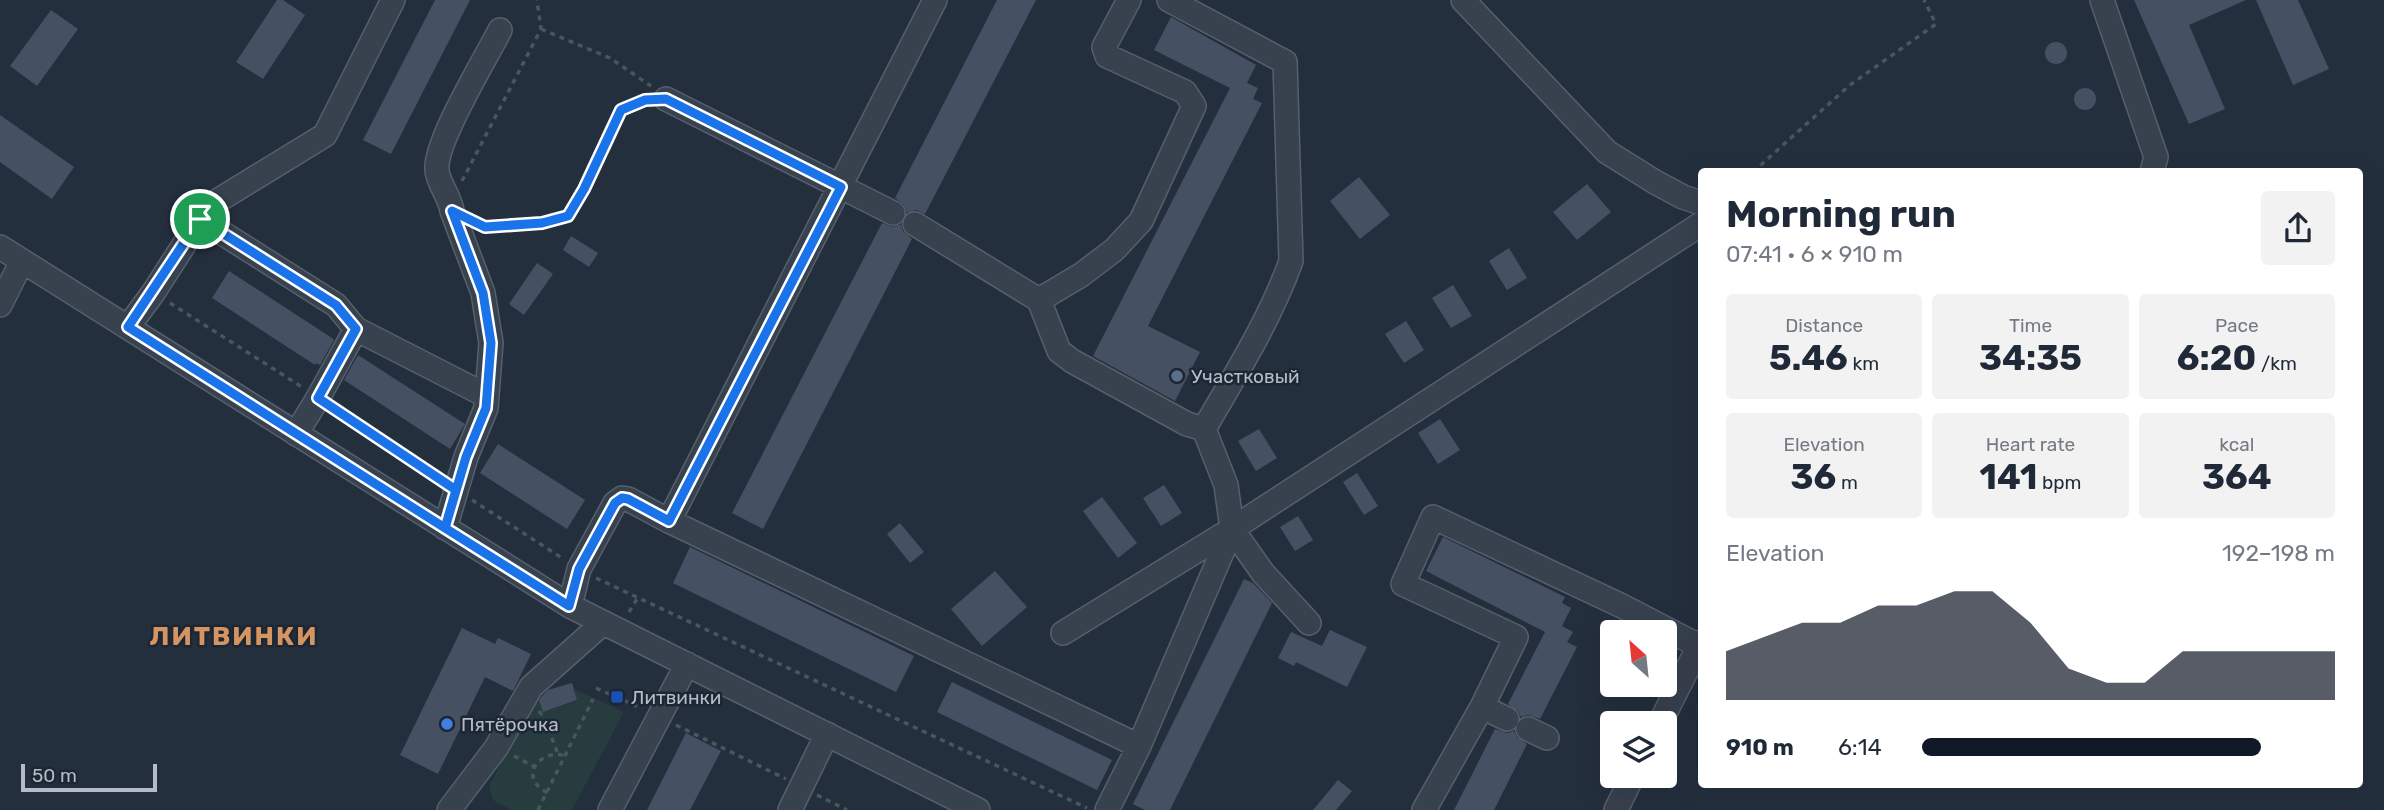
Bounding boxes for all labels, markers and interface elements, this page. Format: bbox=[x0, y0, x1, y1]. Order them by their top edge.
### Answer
pin bbox=[170, 189, 230, 249]
text: Morning run bbox=[1726, 191, 1956, 237]
button: share bbox=[2261, 191, 2335, 265]
icon: arrive bbox=[181, 200, 219, 238]
text: 07:41 · 6 × 910 m bbox=[1726, 240, 1903, 268]
text: Distance bbox=[1785, 314, 1863, 337]
text: Time bbox=[2009, 314, 2052, 337]
text: Pace bbox=[2215, 314, 2259, 337]
text: 5.46 bbox=[1769, 337, 1848, 379]
text: 34:35 bbox=[1979, 337, 2082, 379]
text: 6:20 bbox=[2177, 337, 2256, 379]
text: km bbox=[1848, 352, 1879, 375]
text: /km bbox=[2256, 352, 2297, 375]
place label: Участковый bbox=[1191, 365, 1300, 388]
marker: Участковый bbox=[1169, 368, 1185, 384]
text: Elevation bbox=[1783, 433, 1865, 456]
text: Heart rate bbox=[1986, 433, 2075, 456]
text: kcal bbox=[2219, 433, 2254, 456]
text: 36 bbox=[1790, 456, 1836, 498]
text: 141 bbox=[1979, 456, 2037, 498]
text: 364 bbox=[2202, 456, 2272, 498]
text: m bbox=[1836, 471, 1858, 494]
text: bpm bbox=[2037, 471, 2082, 494]
text: Elevation bbox=[1726, 539, 1825, 567]
text: 192–198 m bbox=[2222, 539, 2335, 567]
north arrow bbox=[1600, 620, 1676, 696]
map controls bbox=[1600, 620, 1677, 788]
district label: ЛИТВИНКИ bbox=[150, 621, 318, 652]
place label: Литвинки bbox=[631, 686, 721, 709]
marker: Литвинки bbox=[609, 689, 625, 705]
button: layers bbox=[1600, 711, 1677, 788]
place label: Пятёрочка bbox=[461, 713, 559, 736]
marker: Пятёрочка bbox=[439, 716, 455, 732]
text: 910 m bbox=[1726, 733, 1794, 761]
text: 6:14 bbox=[1838, 733, 1882, 761]
scale bar bbox=[21, 761, 158, 793]
text: 50 m bbox=[32, 764, 77, 787]

